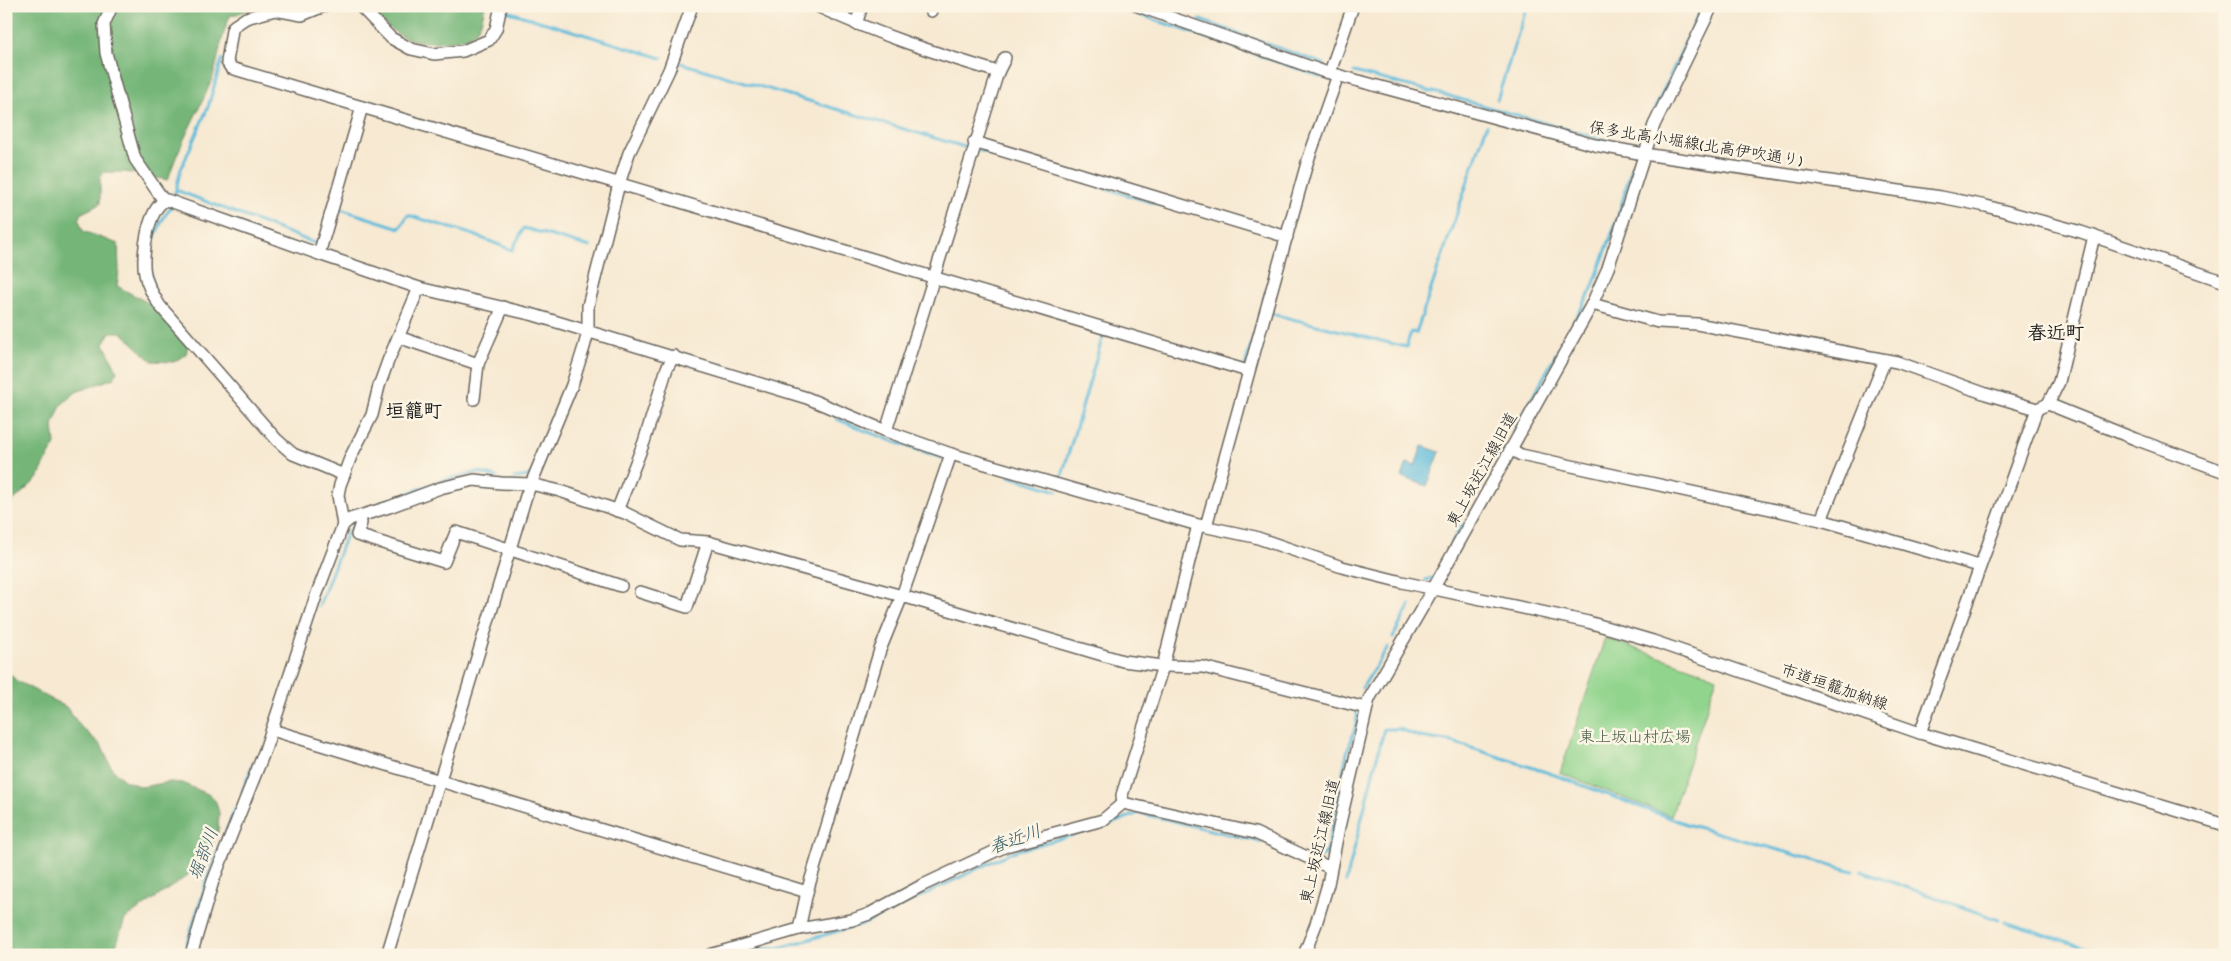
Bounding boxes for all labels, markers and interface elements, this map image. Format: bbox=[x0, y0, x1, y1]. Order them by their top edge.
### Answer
street label: 保多北高小堀線(北高伊吹通り) bbox=[1587, 117, 1804, 174]
district label: 春近町 bbox=[2027, 322, 2085, 349]
district label: 垣籠町 bbox=[385, 400, 443, 427]
street label: 東上坂近江線旧道 bbox=[1442, 409, 1524, 532]
street label: 市道垣籠加納線 bbox=[1777, 659, 1891, 717]
park label: 東上坂山村広場 bbox=[1579, 727, 1691, 750]
street label: 東上坂近江線旧道 bbox=[1296, 777, 1347, 907]
water label: 春近川 bbox=[986, 820, 1046, 862]
water label: 堀部川 bbox=[184, 825, 227, 885]

